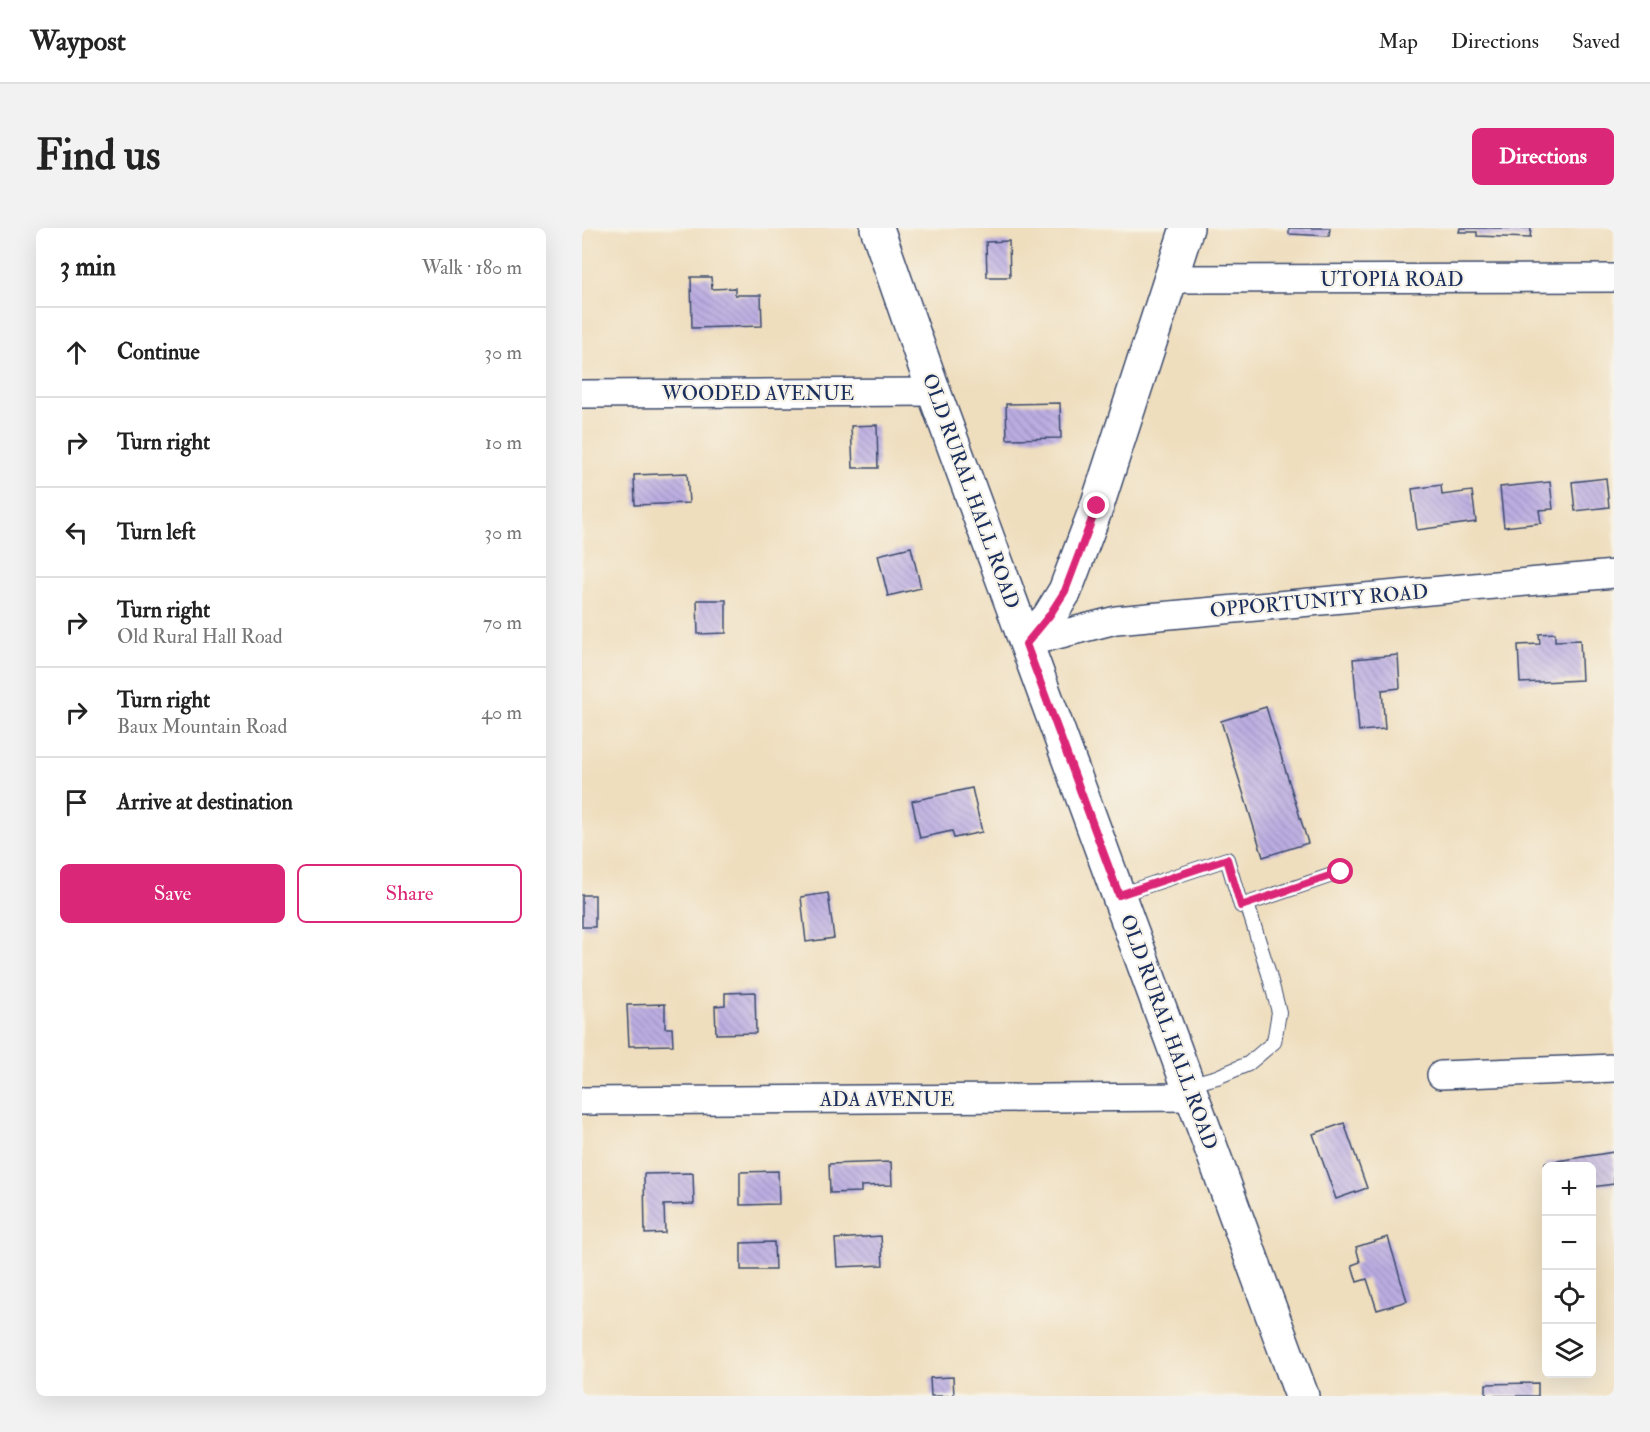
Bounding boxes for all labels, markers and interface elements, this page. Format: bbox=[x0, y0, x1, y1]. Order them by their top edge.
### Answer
text: Waypost bbox=[30, 24, 126, 59]
text: Map bbox=[1378, 28, 1418, 55]
text: Directions bbox=[1451, 28, 1539, 55]
text: Saved bbox=[1572, 28, 1620, 55]
button: Directions bbox=[1472, 128, 1614, 185]
text: Find us bbox=[36, 130, 160, 182]
text: 3 min bbox=[60, 251, 116, 283]
text: Walk · 180 m bbox=[422, 255, 522, 280]
street label: UTOPIA ROAD bbox=[1320, 267, 1464, 292]
icon: ahead bbox=[60, 336, 93, 369]
text: Continue bbox=[117, 338, 200, 366]
text: 30 m bbox=[484, 340, 522, 365]
street label: OLD RURAL HALL ROAD bbox=[917, 370, 1025, 612]
street label: WOODED AVENUE bbox=[661, 381, 854, 406]
icon: right bbox=[60, 426, 93, 459]
text: Turn right bbox=[117, 428, 210, 456]
text: 10 m bbox=[485, 430, 522, 455]
route end bbox=[1083, 492, 1109, 518]
icon: left bbox=[60, 516, 93, 549]
text: Turn left bbox=[117, 518, 196, 546]
text: 30 m bbox=[484, 520, 522, 545]
street label: OPPORTUNITY ROAD bbox=[1209, 579, 1429, 623]
text: Turn right bbox=[117, 596, 210, 624]
icon: right bbox=[60, 606, 93, 639]
text: 70 m bbox=[483, 610, 522, 635]
text: Old Rural Hall Road bbox=[117, 624, 283, 649]
text: Turn right bbox=[117, 686, 210, 714]
icon: right bbox=[60, 696, 93, 729]
text: 40 m bbox=[481, 700, 522, 725]
text: Baux Mountain Road bbox=[117, 714, 287, 739]
icon: arrive bbox=[60, 786, 93, 819]
text: Arrive at destination bbox=[117, 788, 293, 816]
route start bbox=[1327, 858, 1353, 884]
button: Save bbox=[60, 864, 285, 923]
button: Share bbox=[297, 864, 522, 923]
street label: OLD RURAL HALL ROAD bbox=[1115, 911, 1223, 1153]
street label: ADA AVENUE bbox=[819, 1087, 954, 1112]
map controls bbox=[1542, 1162, 1596, 1378]
button: + bbox=[1542, 1162, 1596, 1216]
button: − bbox=[1542, 1216, 1596, 1270]
button: locate bbox=[1542, 1270, 1596, 1324]
button: layers bbox=[1542, 1324, 1596, 1378]

